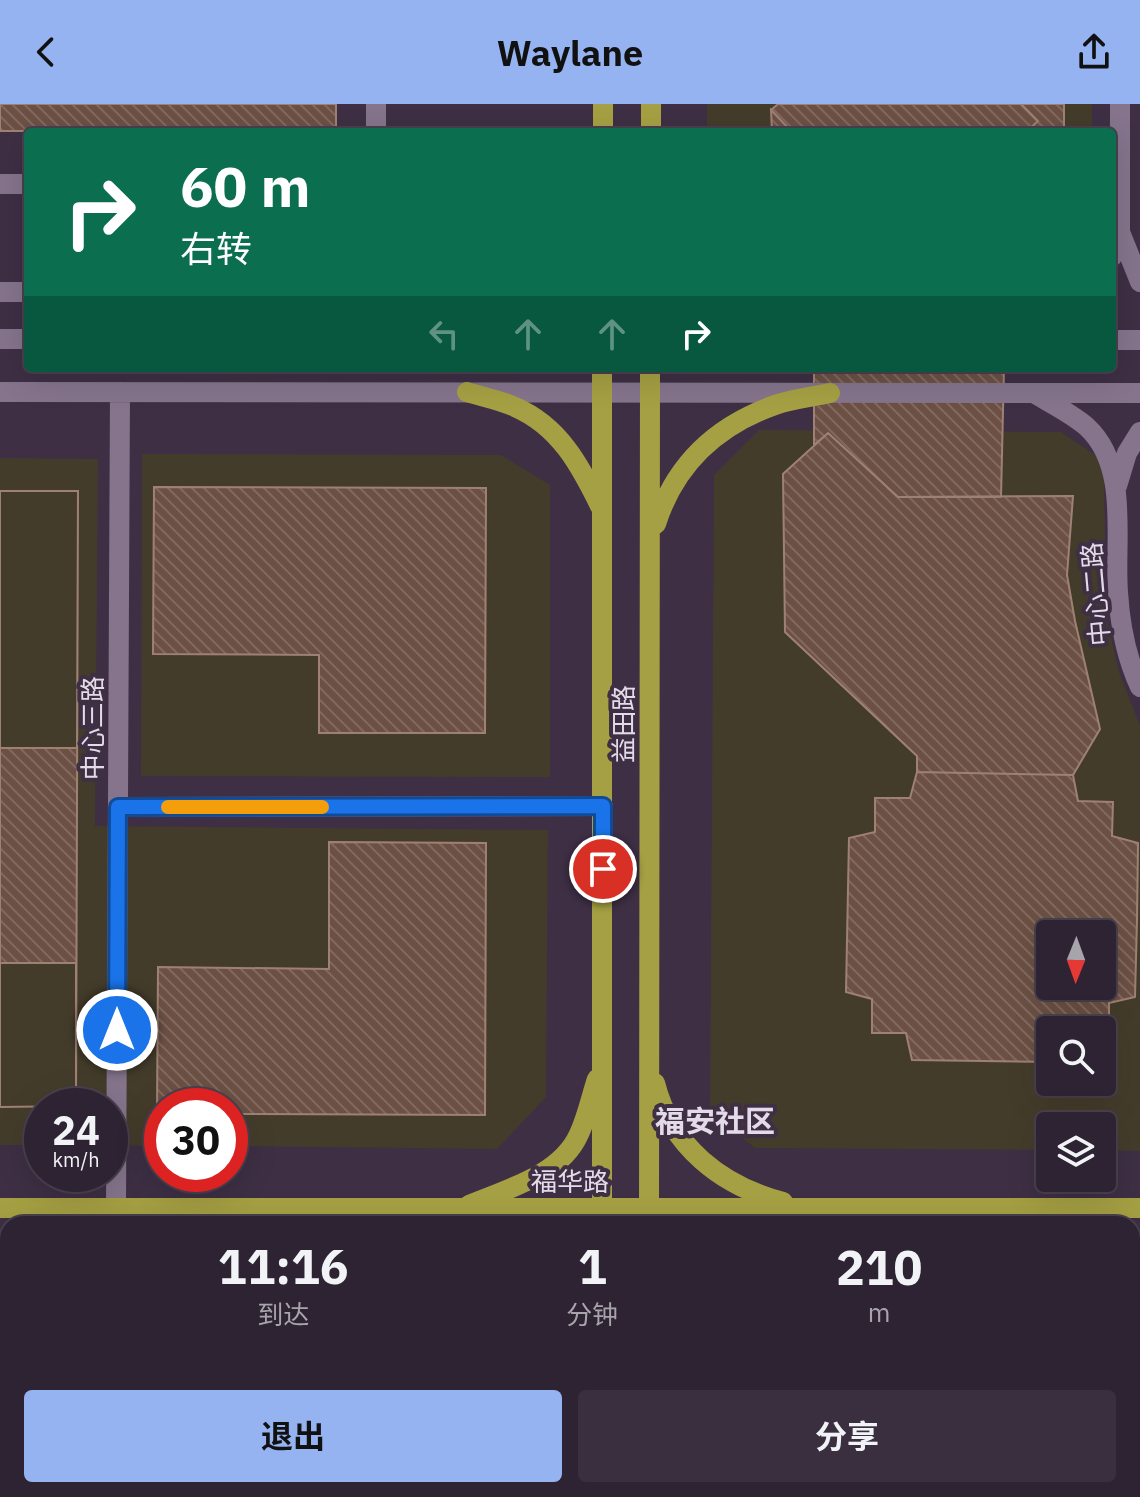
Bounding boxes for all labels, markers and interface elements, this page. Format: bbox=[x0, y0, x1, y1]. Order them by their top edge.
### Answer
text: Waylane bbox=[497, 29, 643, 76]
icon: back bbox=[24, 30, 68, 74]
icon: share bbox=[1072, 30, 1116, 74]
text: 60 m bbox=[180, 150, 310, 222]
icon: right bbox=[48, 160, 152, 264]
text: 右转 bbox=[180, 225, 252, 272]
icon: left bbox=[422, 312, 466, 356]
icon: ahead bbox=[506, 312, 550, 356]
icon: ahead bbox=[590, 312, 634, 356]
icon: right bbox=[674, 312, 718, 356]
street label: 中心二路 bbox=[1074, 541, 1116, 647]
street label: 中心三路 bbox=[75, 676, 109, 780]
street label: 益田路 bbox=[606, 685, 640, 763]
pin bbox=[569, 835, 637, 903]
icon: arrive bbox=[581, 847, 625, 891]
north arrow bbox=[1036, 920, 1116, 1000]
map controls bbox=[1036, 920, 1116, 1192]
position arrow bbox=[75, 988, 159, 1072]
button: search bbox=[1036, 1016, 1116, 1096]
speed limit sign: 30 bbox=[144, 1088, 248, 1192]
district label: 福安社区 bbox=[655, 1101, 775, 1140]
text: 24 bbox=[52, 1104, 100, 1156]
button: layers bbox=[1036, 1112, 1116, 1192]
text: km/h bbox=[52, 1146, 100, 1173]
street label: 福华路 bbox=[531, 1164, 609, 1198]
text: 11:16 bbox=[218, 1235, 349, 1297]
text: 1 bbox=[578, 1235, 607, 1297]
text: 210 bbox=[836, 1236, 922, 1298]
text: m bbox=[868, 1295, 890, 1329]
text: 到达 bbox=[257, 1297, 309, 1331]
text: 分钟 bbox=[566, 1297, 618, 1331]
button: 退出 bbox=[24, 1390, 562, 1482]
button: 分享 bbox=[578, 1390, 1116, 1482]

